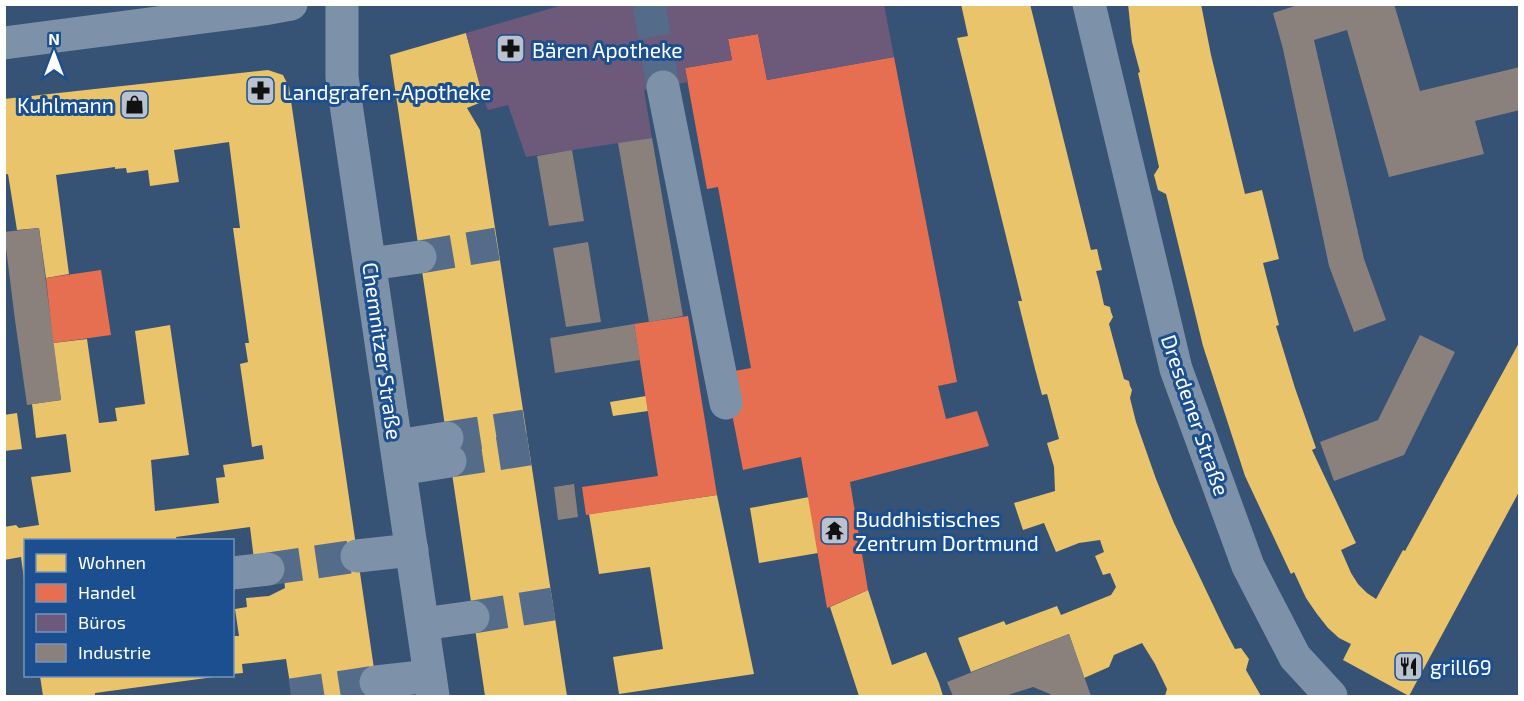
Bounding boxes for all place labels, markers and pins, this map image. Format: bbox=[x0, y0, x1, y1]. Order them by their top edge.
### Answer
pharmacy icon: Bären Apotheke bbox=[495, 33, 527, 65]
place label: Bären Apotheke bbox=[532, 37, 683, 62]
pharmacy icon: Landgrafen-Apotheke bbox=[245, 75, 277, 107]
place label: Landgrafen-Apotheke bbox=[282, 79, 491, 104]
shop icon: Kuhlmann bbox=[119, 88, 151, 120]
place label: Kuhlmann bbox=[17, 92, 114, 117]
place label: Buddhistisches Zentrum Dortmund bbox=[855, 506, 1039, 555]
temple icon: Buddhistisches Zentrum Dortmund bbox=[818, 514, 850, 546]
restaurant icon: grill69 bbox=[1393, 650, 1425, 682]
place label: grill69 bbox=[1430, 654, 1492, 679]

